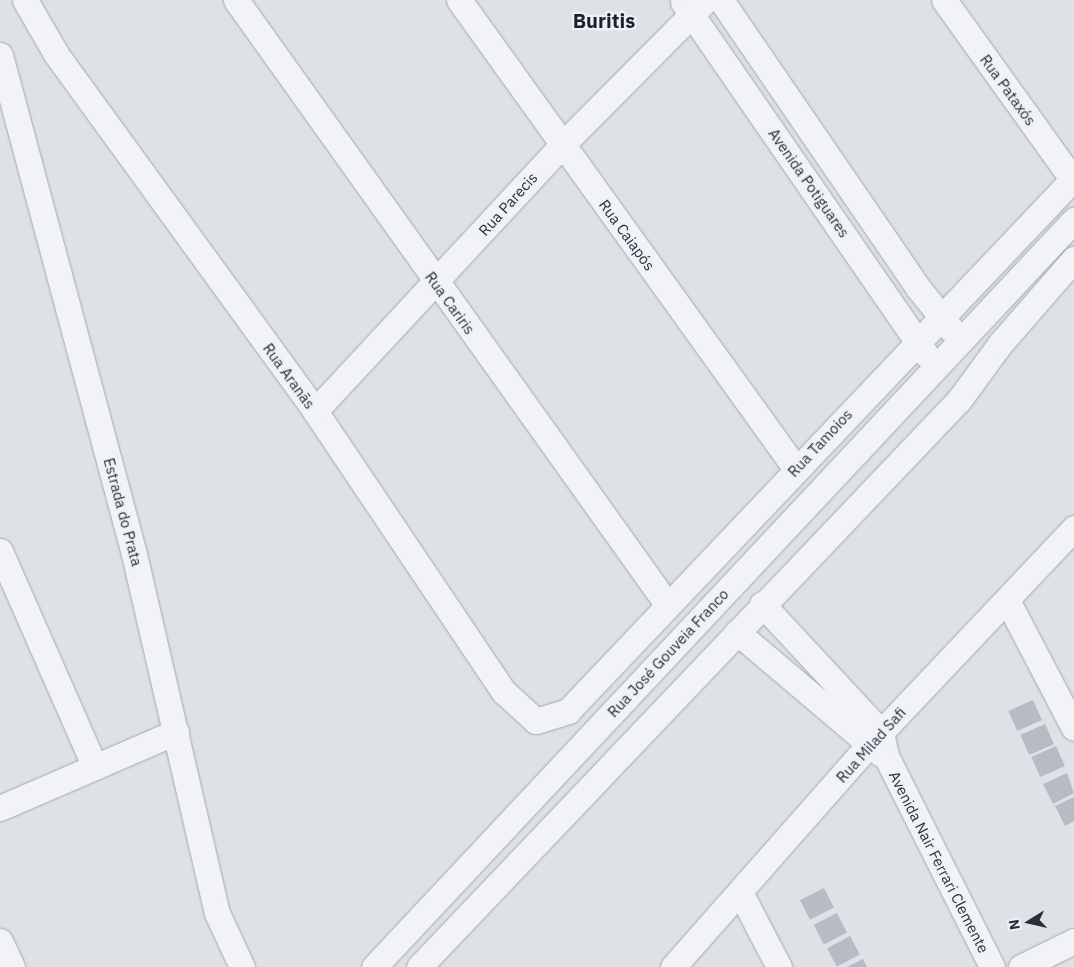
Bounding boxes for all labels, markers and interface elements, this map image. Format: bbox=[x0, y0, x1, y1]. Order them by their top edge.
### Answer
district label: Buritis bbox=[573, 8, 635, 32]
street label: Rua Pataxós bbox=[976, 51, 1040, 129]
street label: Avenida Potiguares bbox=[765, 125, 853, 241]
street label: Rua Parecis bbox=[475, 169, 541, 239]
street label: Rua Caiapós bbox=[595, 196, 659, 274]
street label: Rua Cariris bbox=[421, 268, 479, 338]
street label: Rua Aranãs bbox=[259, 340, 319, 412]
street label: Rua Tamoios bbox=[784, 405, 856, 481]
street label: Estrada do Prata bbox=[100, 456, 146, 568]
street label: Rua José Gouveia Franco bbox=[604, 585, 732, 721]
street label: Rua Milad Safi bbox=[832, 704, 910, 786]
street label: Avenida Nair Ferrari Clemente bbox=[885, 768, 993, 956]
north arrow bbox=[1004, 897, 1054, 947]
text: N bbox=[1004, 918, 1024, 931]

